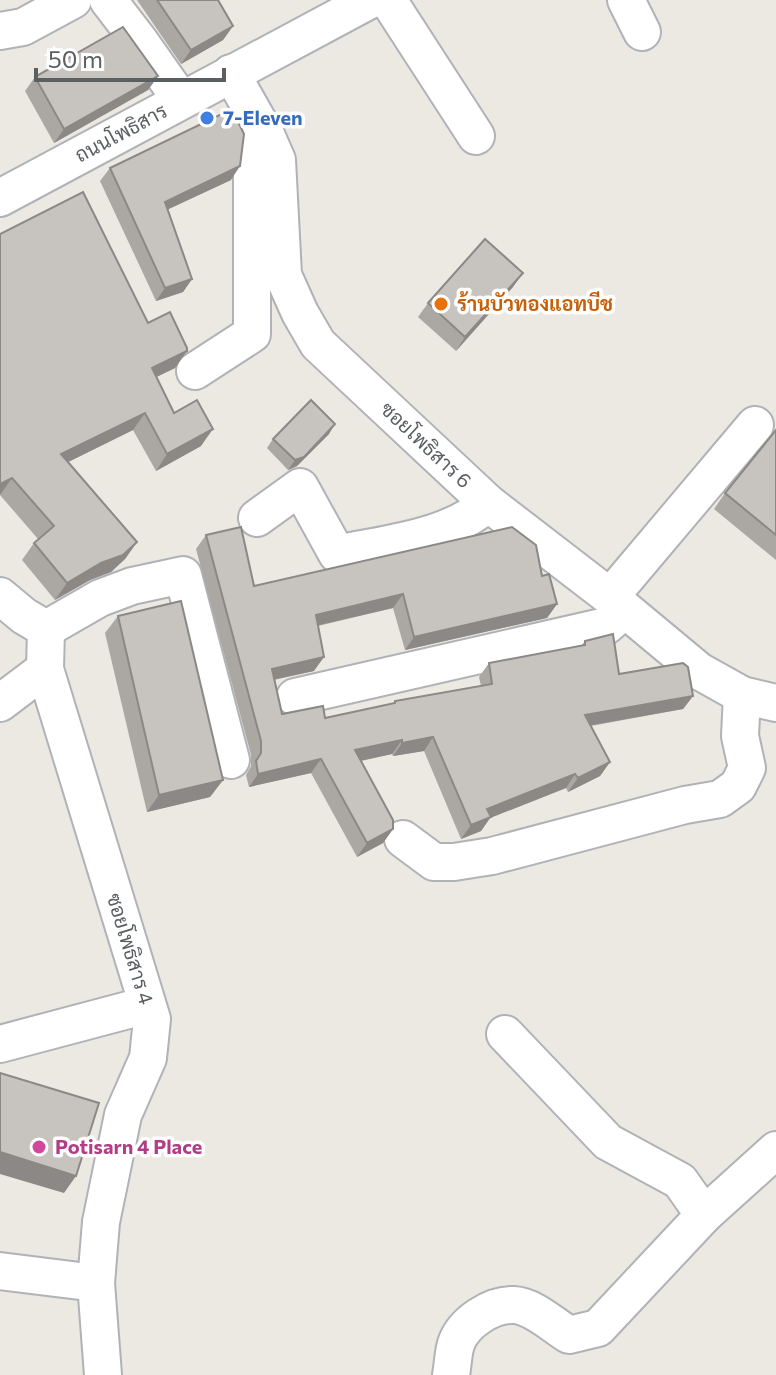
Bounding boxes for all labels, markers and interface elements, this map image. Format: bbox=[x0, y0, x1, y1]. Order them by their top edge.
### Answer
scale bar bbox=[36, 32, 224, 82]
text: 50 m bbox=[48, 44, 103, 73]
street label: ถนนโพธิสาร bbox=[70, 98, 171, 166]
place label: 7-Eleven bbox=[223, 105, 303, 129]
marker: 7-Eleven bbox=[198, 109, 216, 127]
place label: ร้านบัวทองแอทบีช bbox=[457, 291, 613, 315]
marker: ร้านบัวทองแอทบีช bbox=[432, 295, 450, 313]
street label: ซอยโพธิสาร 6 bbox=[376, 396, 477, 492]
street label: ซอยโพธิสาร 4 bbox=[103, 890, 159, 1007]
place label: Potisarn 4 Place bbox=[55, 1134, 202, 1158]
marker: Potisarn 4 Place bbox=[30, 1138, 48, 1156]

